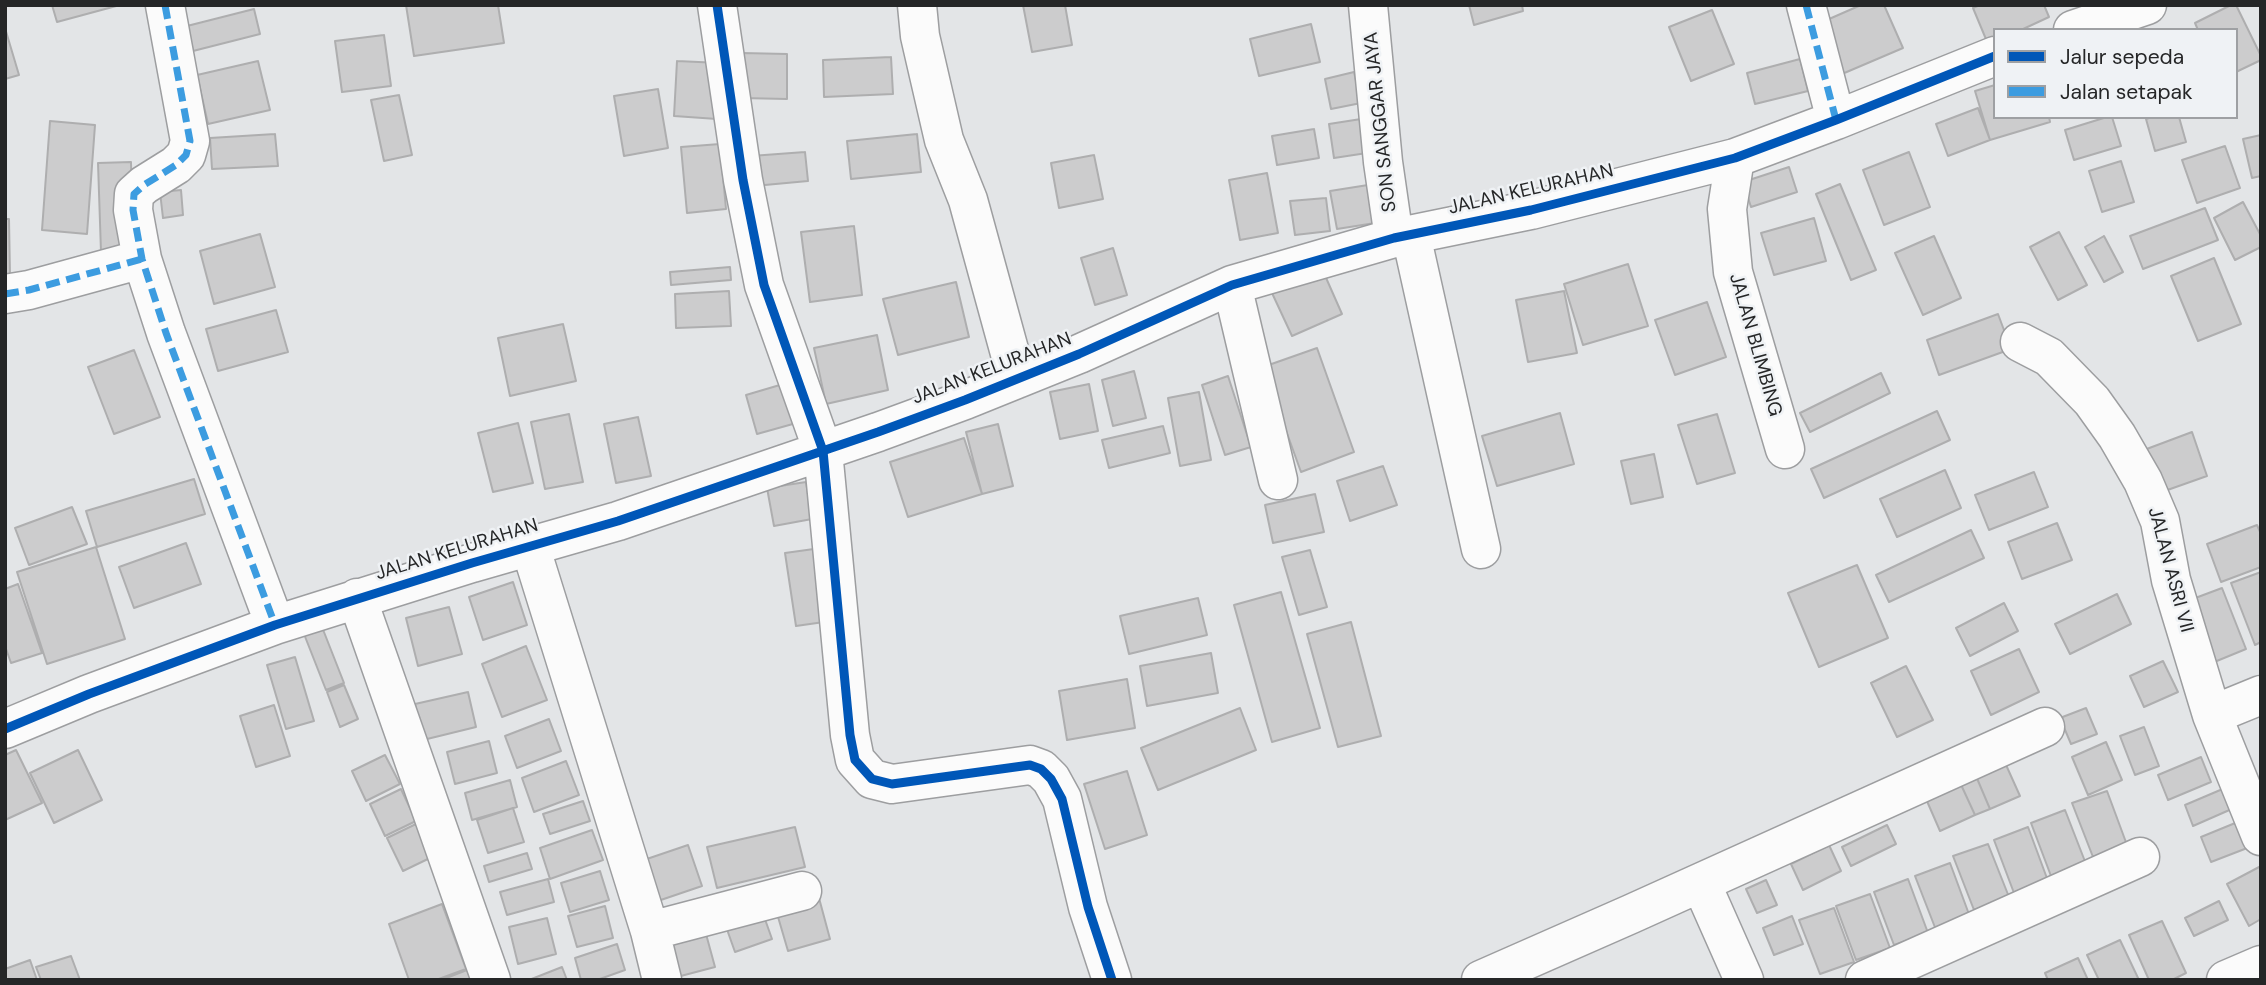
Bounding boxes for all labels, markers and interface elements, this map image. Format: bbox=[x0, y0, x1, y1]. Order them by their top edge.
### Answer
legend bbox=[1993, 28, 2238, 119]
street label: SON SANGGAR JAYA bbox=[1360, 31, 1402, 213]
text: Jalur sepeda bbox=[2060, 43, 2184, 71]
text: Jalan setapak bbox=[2060, 78, 2193, 106]
street label: JALAN KELURAHAN bbox=[1446, 160, 1616, 220]
street label: JALAN BLIMBING bbox=[1724, 271, 1786, 419]
street label: JALAN KELURAHAN bbox=[909, 328, 1075, 410]
street label: JALAN ASRI VII bbox=[2142, 505, 2198, 635]
street label: JALAN KELURAHAN bbox=[373, 514, 541, 586]

